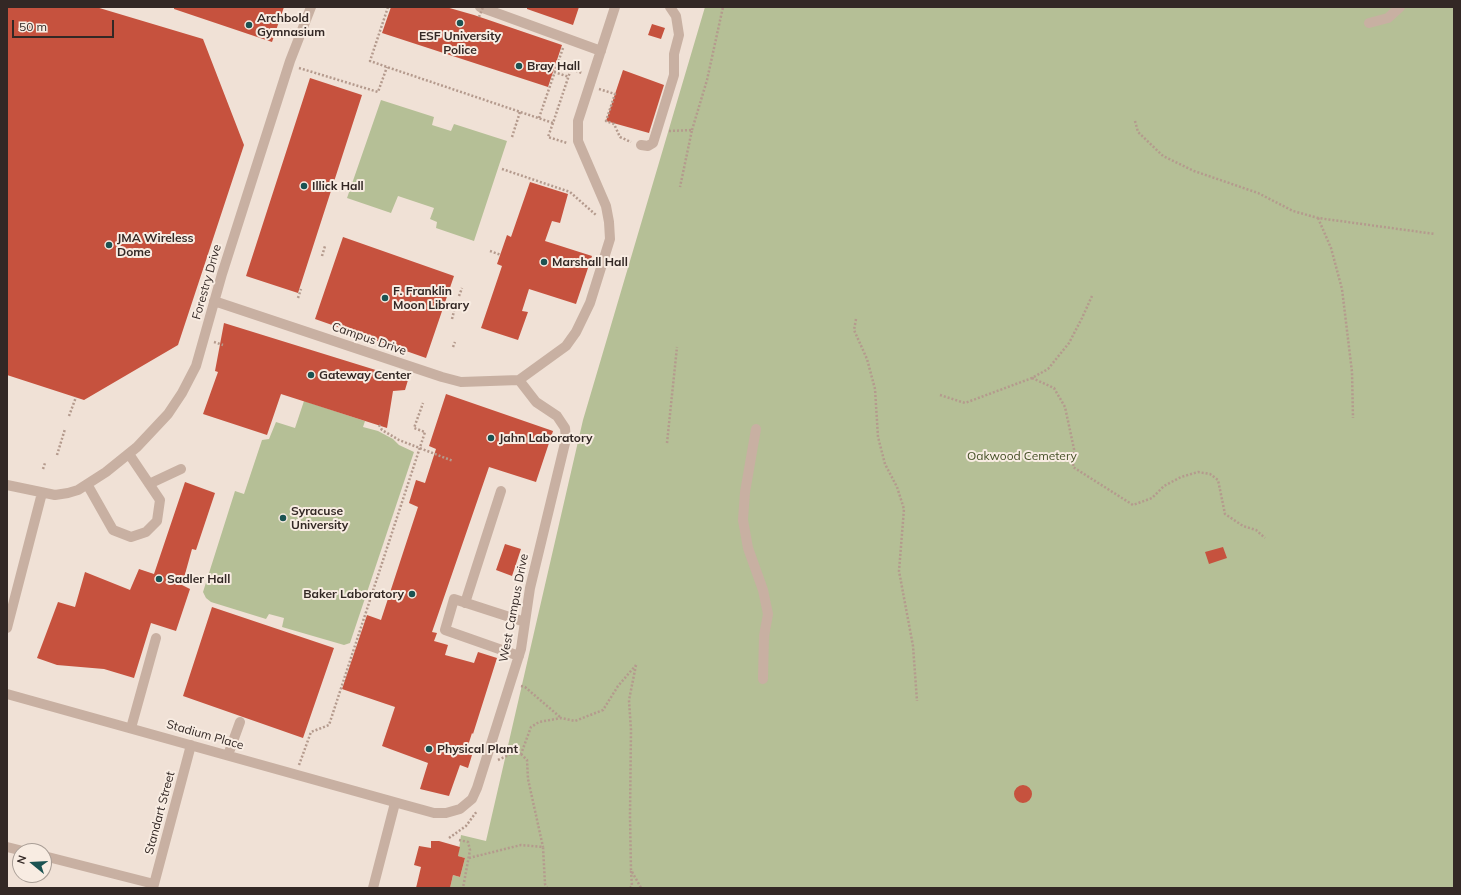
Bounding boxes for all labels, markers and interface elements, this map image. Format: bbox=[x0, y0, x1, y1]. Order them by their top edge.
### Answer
place label: Archbold Gymnasium bbox=[257, 11, 325, 39]
scale bar bbox=[14, 12, 116, 38]
marker: ESF University Police bbox=[455, 18, 465, 28]
text: 50 m bbox=[19, 19, 47, 34]
marker: Archbold Gymnasium bbox=[244, 20, 254, 30]
place label: ESF University Police bbox=[419, 29, 501, 57]
place label: Bray Hall bbox=[527, 59, 580, 73]
marker: Bray Hall bbox=[514, 61, 524, 71]
place label: Illick Hall bbox=[312, 179, 364, 193]
marker: Illick Hall bbox=[299, 181, 309, 191]
place label: JMA Wireless Dome bbox=[117, 231, 194, 259]
marker: JMA Wireless Dome bbox=[104, 240, 114, 250]
street label: Forestry Drive bbox=[189, 243, 225, 321]
place label: Marshall Hall bbox=[552, 255, 628, 269]
marker: Marshall Hall bbox=[539, 257, 549, 267]
place label: F. Franklin Moon Library bbox=[393, 284, 469, 312]
marker: F. Franklin Moon Library bbox=[380, 293, 390, 303]
street label: Campus Drive bbox=[330, 320, 408, 358]
place label: Gateway Center bbox=[319, 368, 411, 382]
marker: Gateway Center bbox=[306, 370, 316, 380]
place label: Jahn Laboratory bbox=[499, 431, 593, 445]
marker: Jahn Laboratory bbox=[486, 433, 496, 443]
park label: Oakwood Cemetery bbox=[967, 449, 1077, 463]
place label: Syracuse University bbox=[291, 504, 348, 532]
marker: Syracuse University bbox=[278, 513, 288, 523]
street label: West Campus Drive bbox=[496, 552, 532, 664]
place label: Sadler Hall bbox=[167, 572, 230, 586]
marker: Sadler Hall bbox=[154, 574, 164, 584]
place label: Baker Laboratory bbox=[303, 587, 404, 601]
marker: Baker Laboratory bbox=[407, 589, 417, 599]
street label: Stadium Place bbox=[165, 717, 245, 753]
place label: Physical Plant bbox=[437, 742, 518, 756]
marker: Physical Plant bbox=[424, 744, 434, 754]
street label: Standart Street bbox=[142, 770, 178, 856]
north arrow bbox=[12, 843, 52, 883]
text: N bbox=[14, 853, 29, 866]

